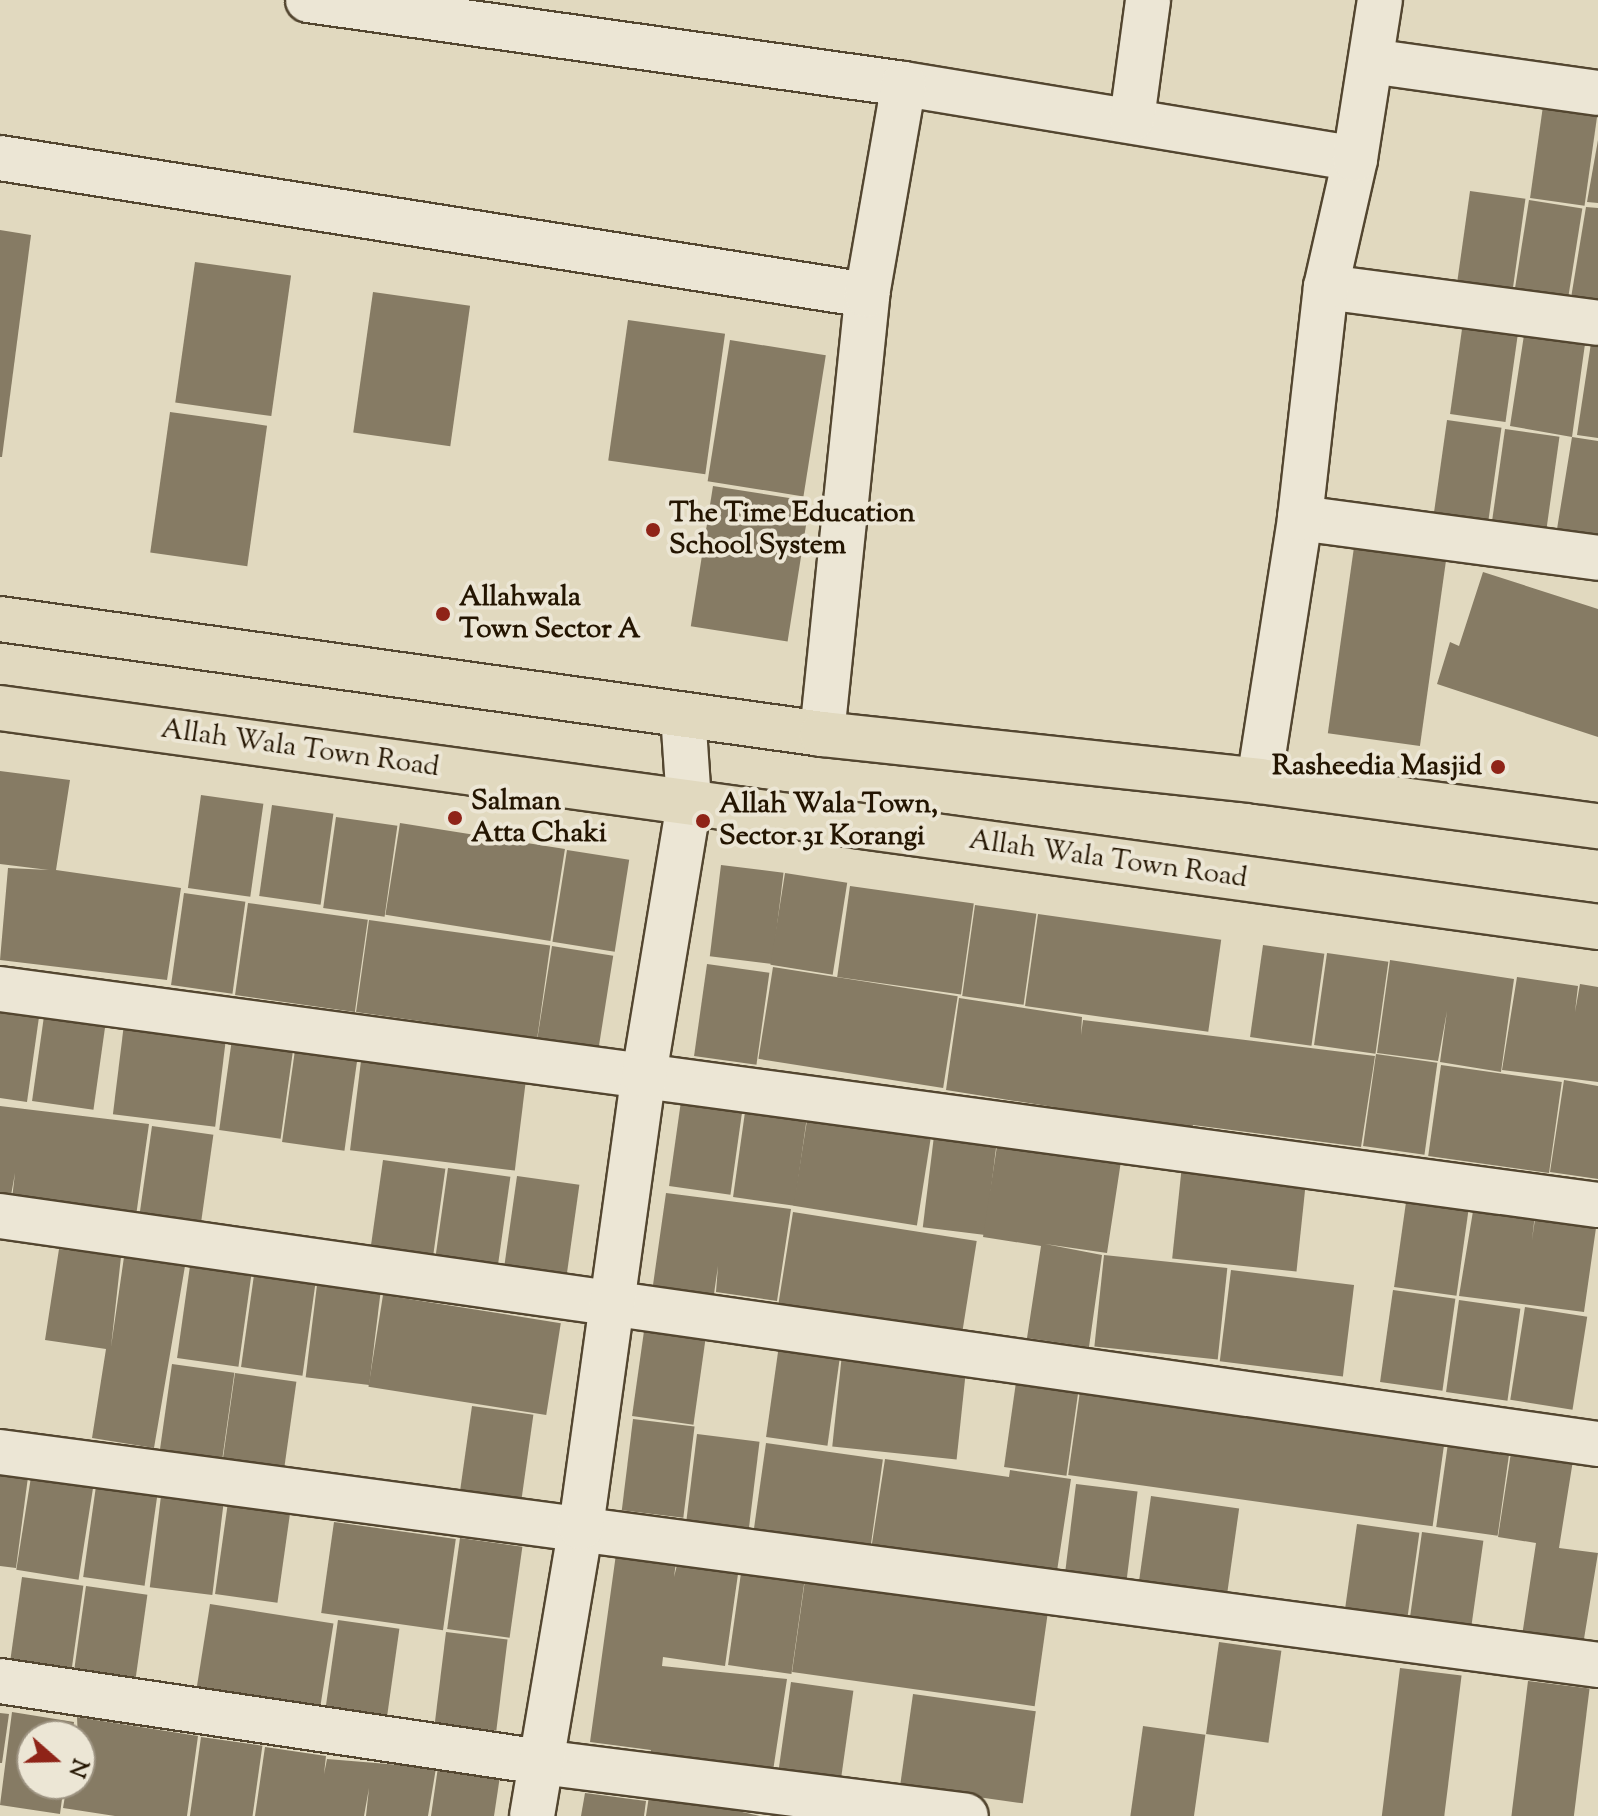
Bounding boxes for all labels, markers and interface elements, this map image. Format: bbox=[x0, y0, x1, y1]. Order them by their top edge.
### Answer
place label: The Time Education School System bbox=[669, 497, 915, 563]
marker: The Time Education School System bbox=[644, 521, 662, 539]
place label: Allahwala Town Sector A bbox=[459, 581, 641, 647]
marker: Allahwala Town Sector A bbox=[434, 605, 452, 623]
street label: Allah Wala Town Road bbox=[159, 713, 441, 785]
place label: Rasheedia Masjid bbox=[1272, 750, 1482, 784]
marker: Rasheedia Masjid bbox=[1489, 758, 1507, 776]
place label: Salman Atta Chaki bbox=[471, 785, 607, 851]
place label: Allah Wala Town, Sector 31 Korangi bbox=[719, 788, 938, 854]
marker: Salman Atta Chaki bbox=[446, 809, 464, 827]
marker: Allah Wala Town, Sector 31 Korangi bbox=[694, 812, 712, 830]
street label: Allah Wala Town Road bbox=[967, 824, 1249, 896]
north arrow bbox=[16, 1720, 96, 1800]
text: N bbox=[59, 1754, 95, 1781]

